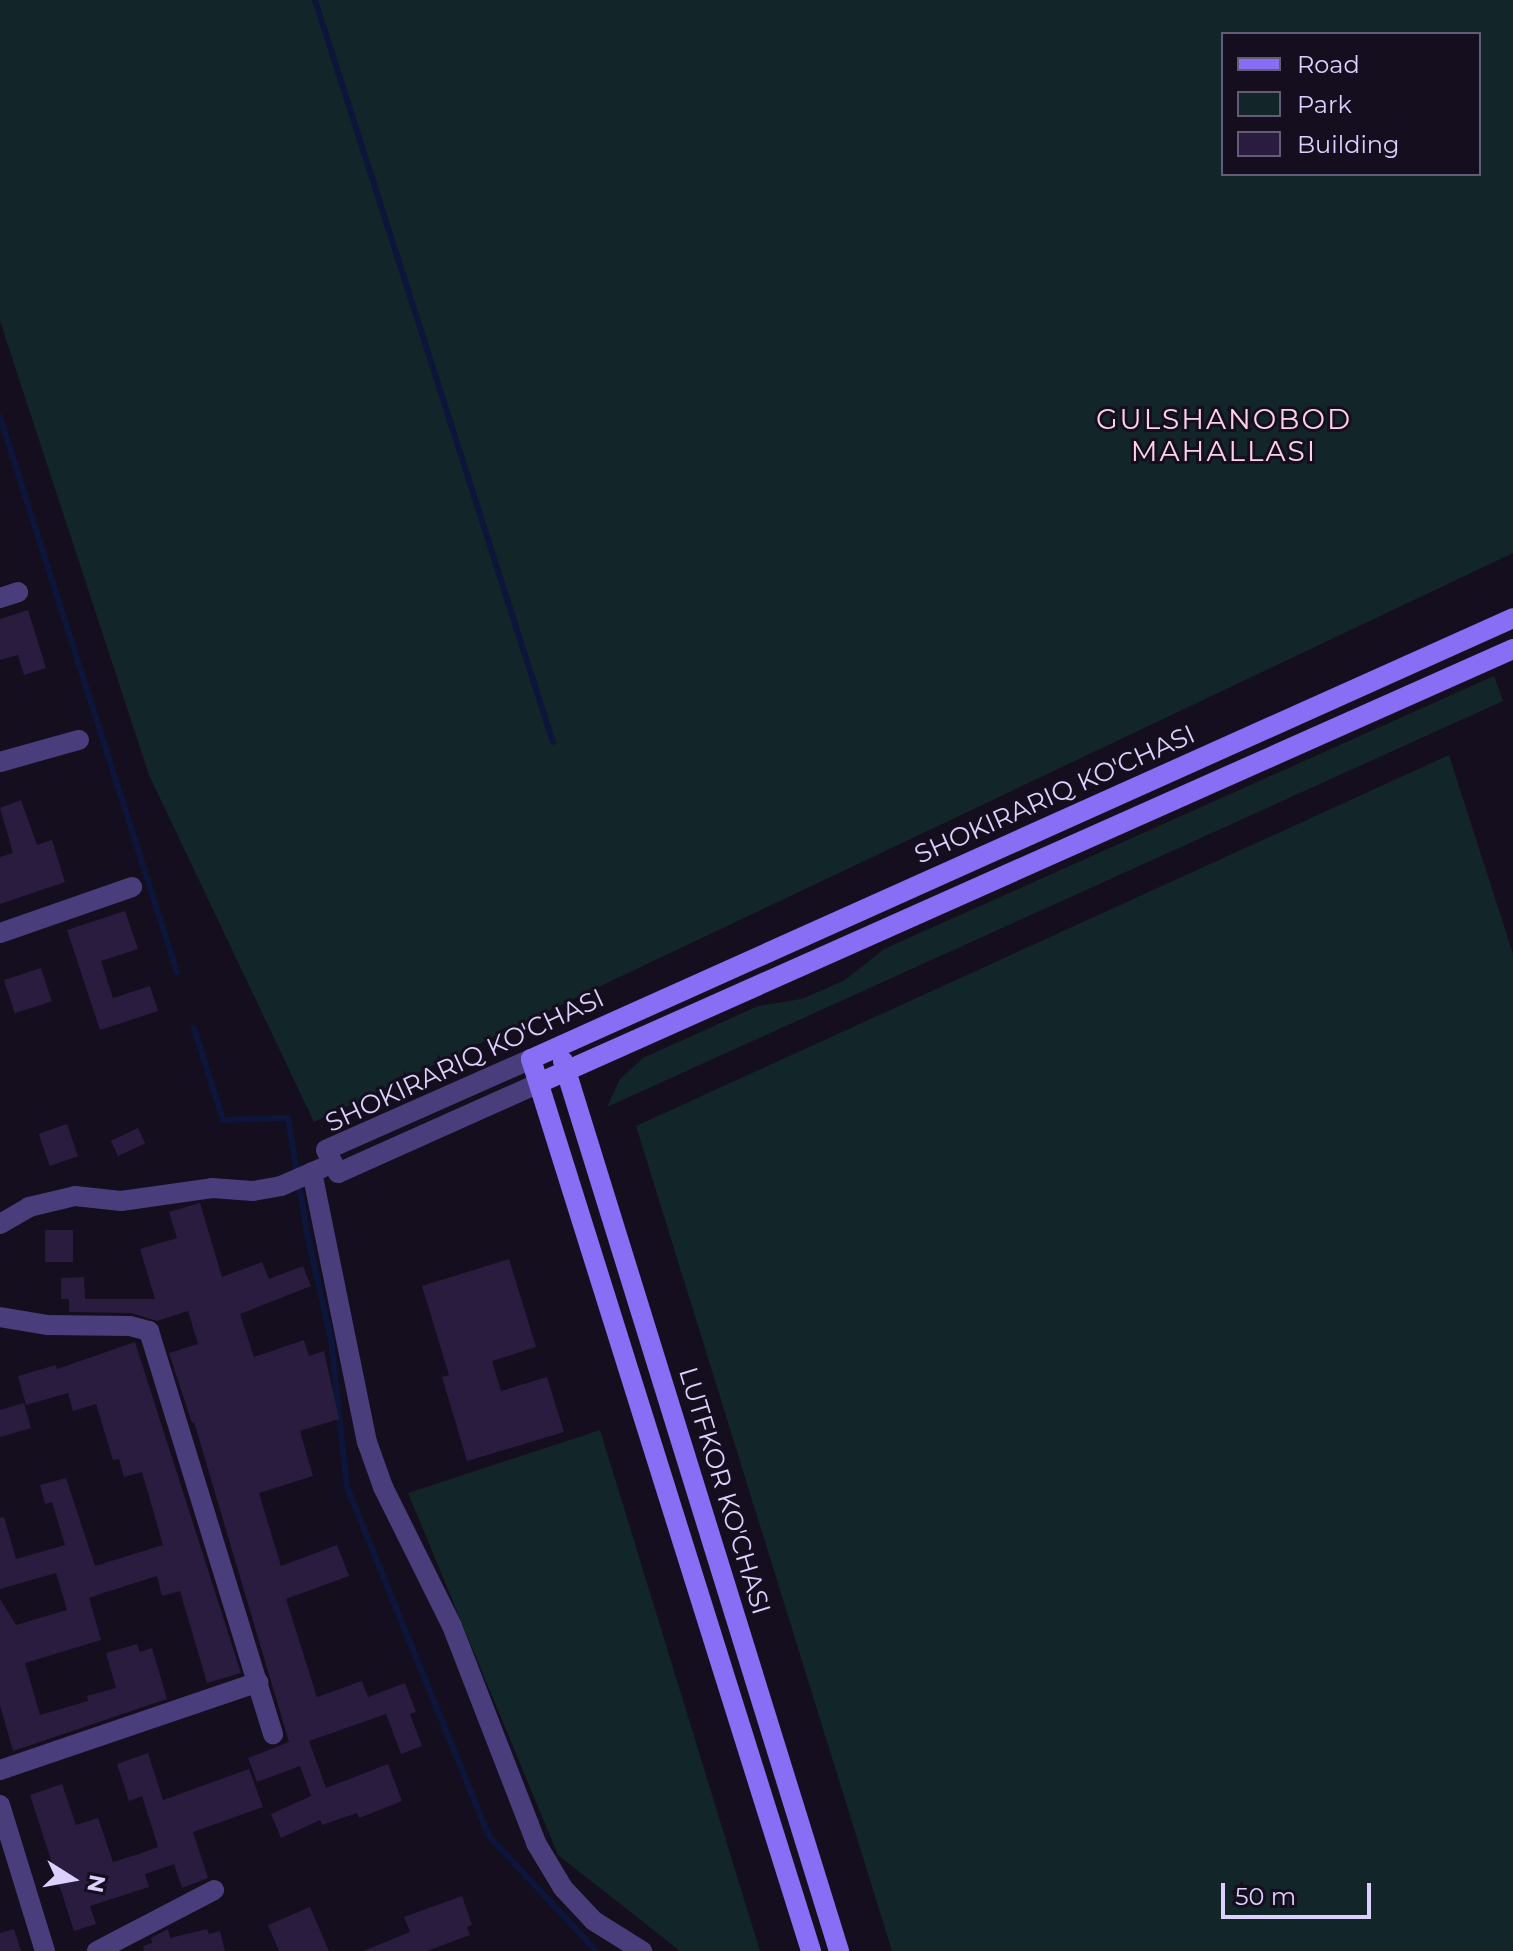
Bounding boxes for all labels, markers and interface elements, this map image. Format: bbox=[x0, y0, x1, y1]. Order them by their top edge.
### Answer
legend bbox=[1221, 32, 1481, 176]
text: Road bbox=[1297, 50, 1360, 79]
text: Park bbox=[1297, 90, 1352, 119]
text: Building bbox=[1297, 130, 1400, 159]
district label: GULSHANOBOD MAHALLASI bbox=[1096, 402, 1352, 468]
street label: SHOKIRARIQ KO'CHASI bbox=[910, 719, 1200, 871]
street label: SHOKIRARIQ KO'CHASI bbox=[321, 983, 609, 1139]
street label: LUTFKOR KO'CHASI bbox=[671, 1363, 777, 1619]
north arrow bbox=[32, 1839, 112, 1919]
scale bar bbox=[1225, 1867, 1375, 1917]
text: N bbox=[81, 1872, 111, 1895]
text: 50 m bbox=[1235, 1882, 1296, 1911]

